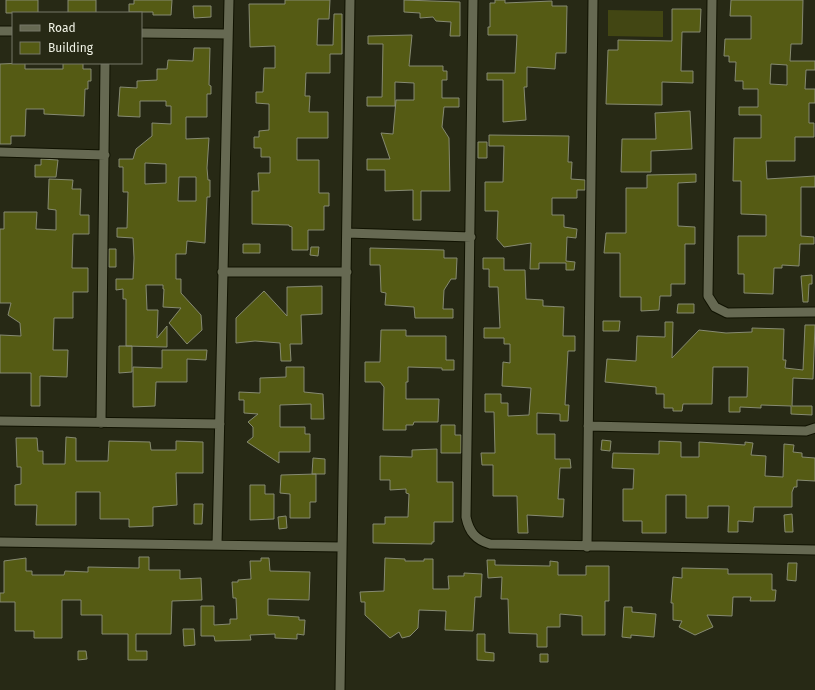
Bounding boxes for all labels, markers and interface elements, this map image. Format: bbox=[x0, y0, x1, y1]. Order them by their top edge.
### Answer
legend bbox=[12, 12, 142, 64]
text: Road bbox=[48, 21, 76, 35]
text: Building bbox=[48, 41, 94, 55]

